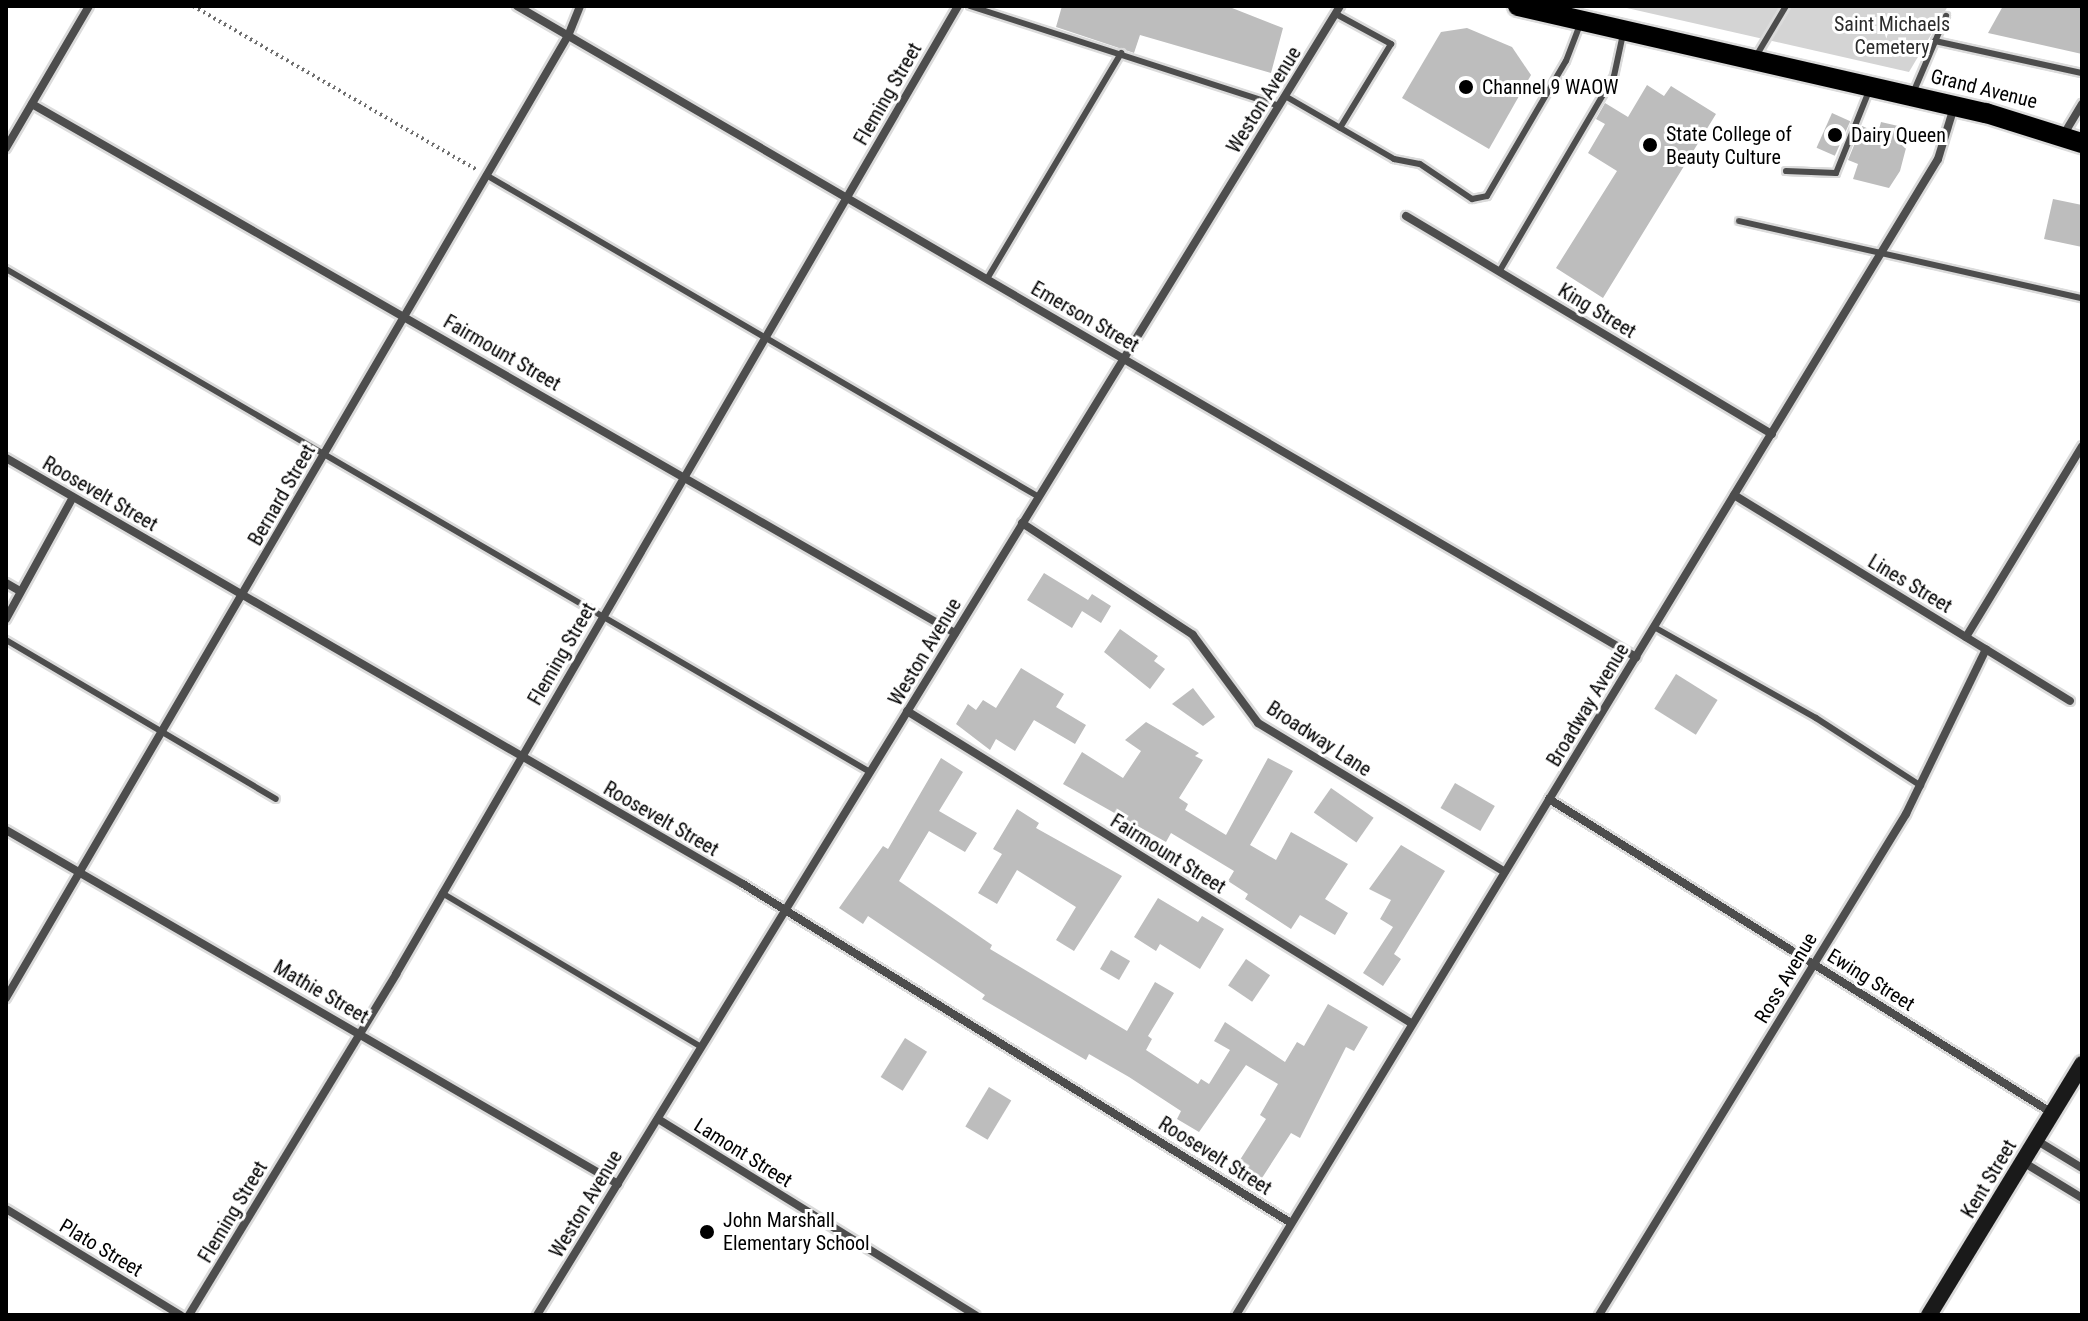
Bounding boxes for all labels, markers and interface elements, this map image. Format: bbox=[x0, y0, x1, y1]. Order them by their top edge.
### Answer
park label: Saint Michaels Cemetery bbox=[1834, 13, 1950, 60]
street label: Fleming Street bbox=[849, 39, 927, 149]
street label: Weston Avenue bbox=[1222, 42, 1306, 158]
street label: Grand Avenue bbox=[1928, 64, 2040, 114]
place label: Channel 9 WAOW bbox=[1482, 75, 1618, 99]
marker: Channel 9 WAOW bbox=[1457, 78, 1475, 96]
place label: State College of Beauty Culture bbox=[1666, 122, 1792, 169]
place label: Dairy Queen bbox=[1851, 123, 1946, 147]
marker: Dairy Queen bbox=[1826, 126, 1844, 144]
marker: State College of Beauty Culture bbox=[1641, 136, 1659, 154]
street label: Emerson Street bbox=[1027, 276, 1143, 358]
street label: King Street bbox=[1554, 278, 1640, 344]
street label: Fairmount Street bbox=[439, 310, 565, 396]
street label: Bernard Street bbox=[243, 440, 321, 550]
street label: Roosevelt Street bbox=[38, 451, 162, 537]
street label: Lines Street bbox=[1864, 550, 1956, 618]
street label: Weston Avenue bbox=[884, 594, 966, 710]
street label: Fleming Street bbox=[523, 599, 601, 709]
street label: Broadway Avenue bbox=[1542, 639, 1634, 771]
street label: Broadway Lane bbox=[1262, 696, 1376, 782]
street label: Roosevelt Street bbox=[599, 776, 723, 862]
street label: Fairmount Street bbox=[1106, 809, 1230, 899]
street label: Ross Avenue bbox=[1750, 929, 1822, 1027]
street label: Ewing Street bbox=[1823, 944, 1919, 1016]
street label: Mathie Street bbox=[269, 955, 373, 1029]
street label: Roosevelt Street bbox=[1154, 1112, 1276, 1200]
street label: Lamont Street bbox=[689, 1113, 797, 1193]
street label: Kent Street bbox=[1956, 1135, 2022, 1223]
street label: Weston Avenue bbox=[545, 1146, 627, 1262]
street label: Fleming Street bbox=[193, 1157, 273, 1267]
place label: John Marshall Elementary School bbox=[723, 1208, 870, 1255]
street label: Plato Street bbox=[55, 1214, 147, 1282]
marker: John Marshall Elementary School bbox=[698, 1223, 716, 1241]

